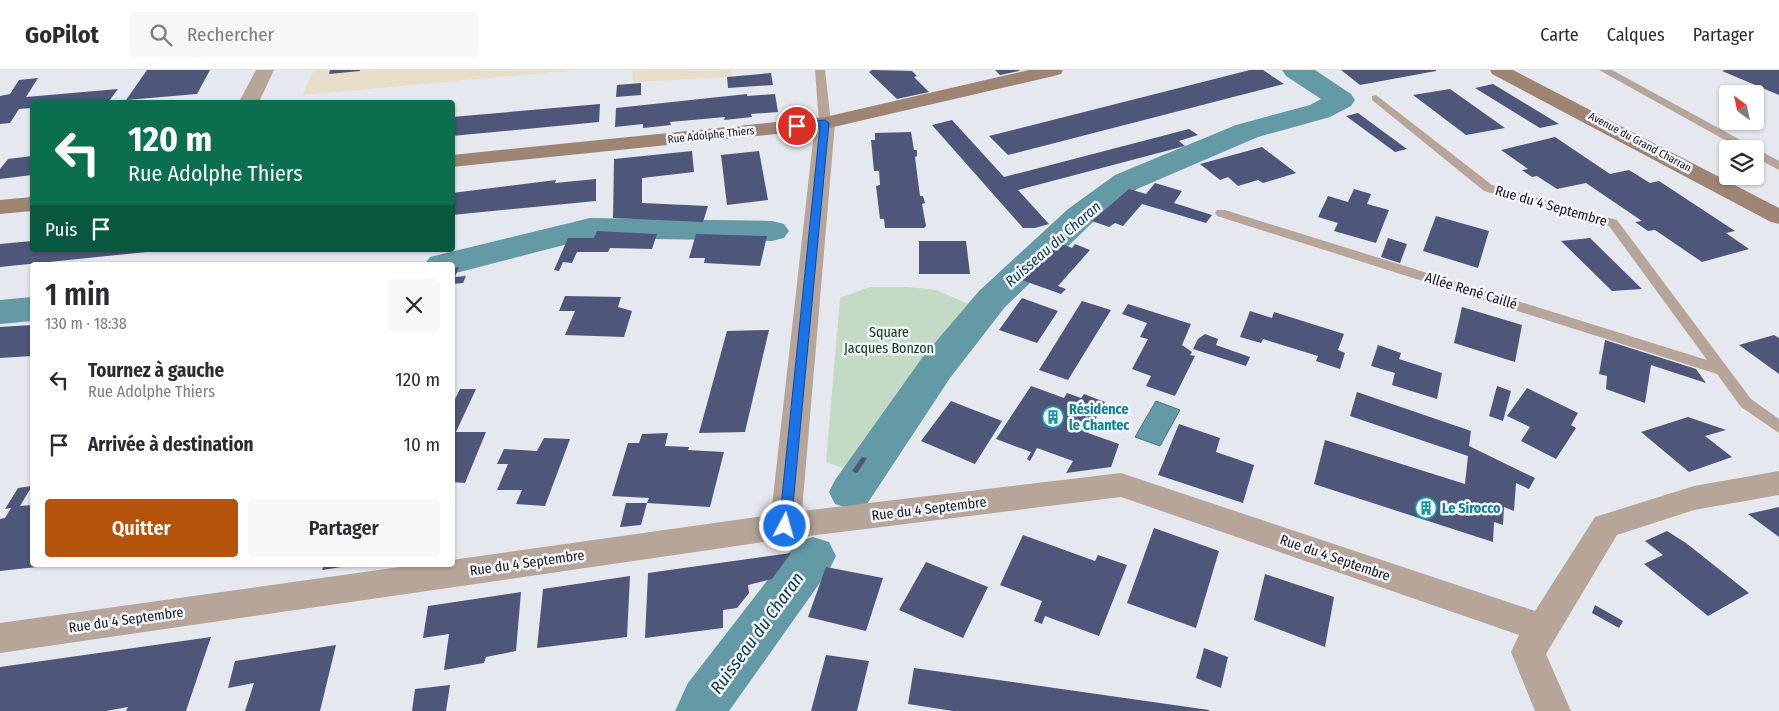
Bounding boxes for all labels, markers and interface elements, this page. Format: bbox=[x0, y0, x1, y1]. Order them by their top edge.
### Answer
search box bbox=[129, 12, 479, 57]
text: GoPilot bbox=[25, 21, 99, 49]
icon: search bbox=[147, 21, 175, 49]
text: Rechercher bbox=[187, 23, 274, 46]
text: Carte bbox=[1540, 24, 1579, 46]
text: Calques bbox=[1607, 24, 1665, 46]
text: Partager bbox=[1693, 24, 1754, 46]
north arrow bbox=[1719, 85, 1764, 130]
map controls bbox=[1719, 85, 1764, 185]
pin bbox=[776, 105, 818, 147]
street label: Avenue du Grand Charran bbox=[1586, 109, 1694, 175]
icon: arrive bbox=[783, 112, 811, 140]
text: 120 m bbox=[128, 118, 212, 160]
icon: left bbox=[45, 120, 110, 185]
street label: Rue Adolphe Thiers bbox=[667, 124, 755, 146]
button: layers bbox=[1719, 140, 1764, 185]
text: Rue Adolphe Thiers bbox=[128, 160, 303, 187]
street label: Rue du 4 Septembre bbox=[1493, 182, 1609, 230]
water label: Ruisseau du Charan bbox=[1001, 198, 1105, 290]
icon: arrive bbox=[87, 215, 115, 243]
text: Puis bbox=[45, 218, 77, 241]
street label: Allée René Caillé bbox=[1423, 269, 1519, 313]
text: 1 min bbox=[45, 277, 110, 313]
button: close bbox=[388, 279, 440, 331]
text: 130 m · 18:38 bbox=[45, 314, 127, 333]
park label: Square Jacques Bonzon bbox=[844, 324, 934, 357]
text: Tournez à gauche bbox=[88, 359, 224, 382]
icon: left bbox=[45, 366, 73, 394]
text: 120 m bbox=[395, 368, 440, 391]
text: Rue Adolphe Thiers bbox=[88, 382, 215, 401]
place label: Résidence le Chantec bbox=[1069, 401, 1130, 434]
building icon: Résidence le Chantec bbox=[1041, 405, 1065, 429]
icon: arrive bbox=[45, 431, 73, 459]
text: Arrivée à destination bbox=[88, 433, 254, 456]
text: 10 m bbox=[404, 433, 440, 456]
street label: Rue du 4 Septembre bbox=[871, 494, 987, 524]
building icon: Le Sirocco bbox=[1414, 496, 1438, 520]
button: Quitter bbox=[45, 499, 238, 557]
button: Partager bbox=[248, 499, 440, 557]
position arrow bbox=[758, 499, 810, 551]
place label: Le Sirocco bbox=[1442, 500, 1501, 517]
street label: Rue du 4 Septembre bbox=[1278, 531, 1392, 585]
street label: Rue du 4 Septembre bbox=[469, 547, 585, 579]
water label: Ruisseau du Charan bbox=[705, 568, 809, 698]
street label: Rue du 4 Septembre bbox=[68, 604, 184, 636]

